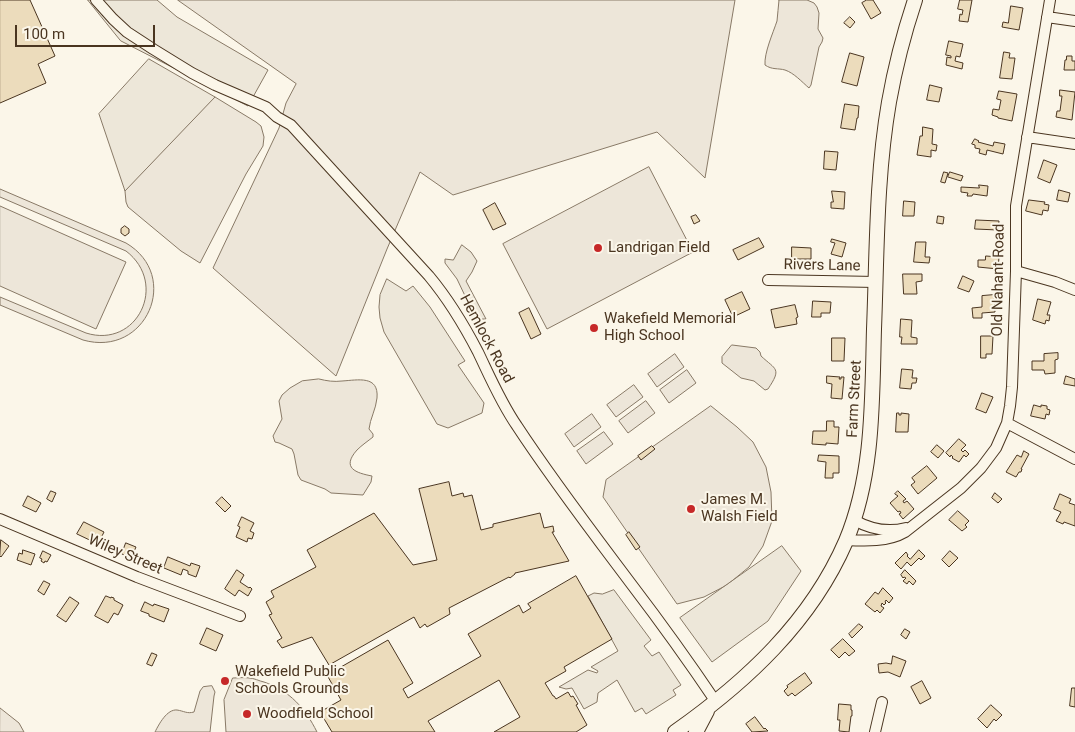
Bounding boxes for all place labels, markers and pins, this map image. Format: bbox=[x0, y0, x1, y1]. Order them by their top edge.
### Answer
place label: Landrigan Field bbox=[608, 239, 710, 257]
marker: Landrigan Field bbox=[592, 242, 604, 254]
place label: Wakefield Memorial High School bbox=[604, 310, 736, 345]
marker: Wakefield Memorial High School bbox=[588, 322, 600, 334]
place label: James M. Walsh Field bbox=[701, 491, 778, 526]
marker: James M. Walsh Field bbox=[685, 503, 697, 515]
place label: Wakefield Public Schools Grounds bbox=[235, 663, 349, 698]
marker: Wakefield Public Schools Grounds bbox=[219, 675, 231, 687]
place label: Woodfield School bbox=[257, 705, 374, 723]
marker: Woodfield School bbox=[241, 708, 253, 720]

